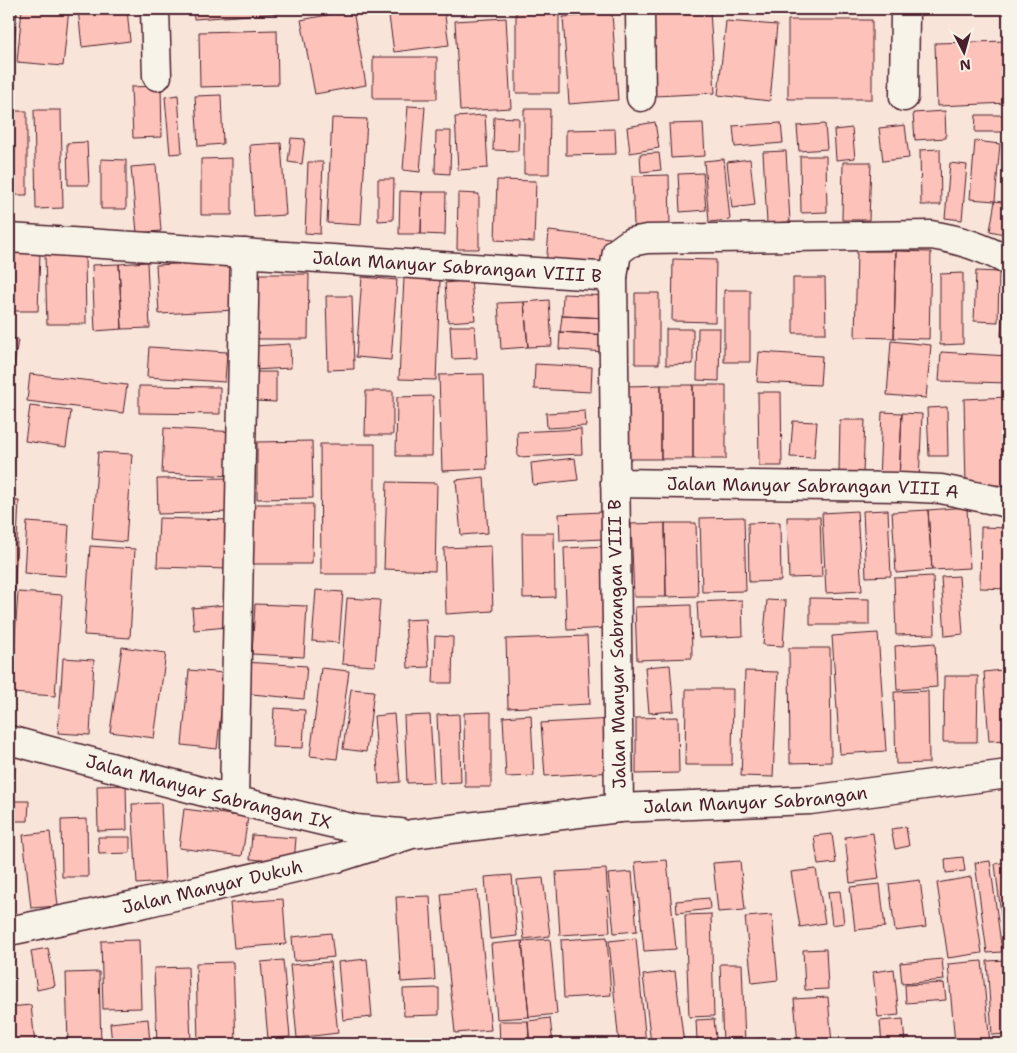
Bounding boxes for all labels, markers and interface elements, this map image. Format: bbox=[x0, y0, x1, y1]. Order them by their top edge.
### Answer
north arrow bbox=[940, 28, 990, 78]
text: N bbox=[959, 55, 972, 74]
street label: Jalan Manyar Sabrangan VIII B bbox=[312, 246, 603, 288]
street label: Jalan Manyar Sabrangan VIII A bbox=[667, 472, 961, 504]
street label: Jalan Manyar Sabrangan VIII B bbox=[602, 499, 632, 789]
street label: Jalan Manyar Sabrangan IX bbox=[83, 749, 334, 835]
street label: Jalan Manyar Sabrangan bbox=[643, 781, 869, 819]
street label: Jalan Manyar Dukuh bbox=[120, 854, 305, 919]

